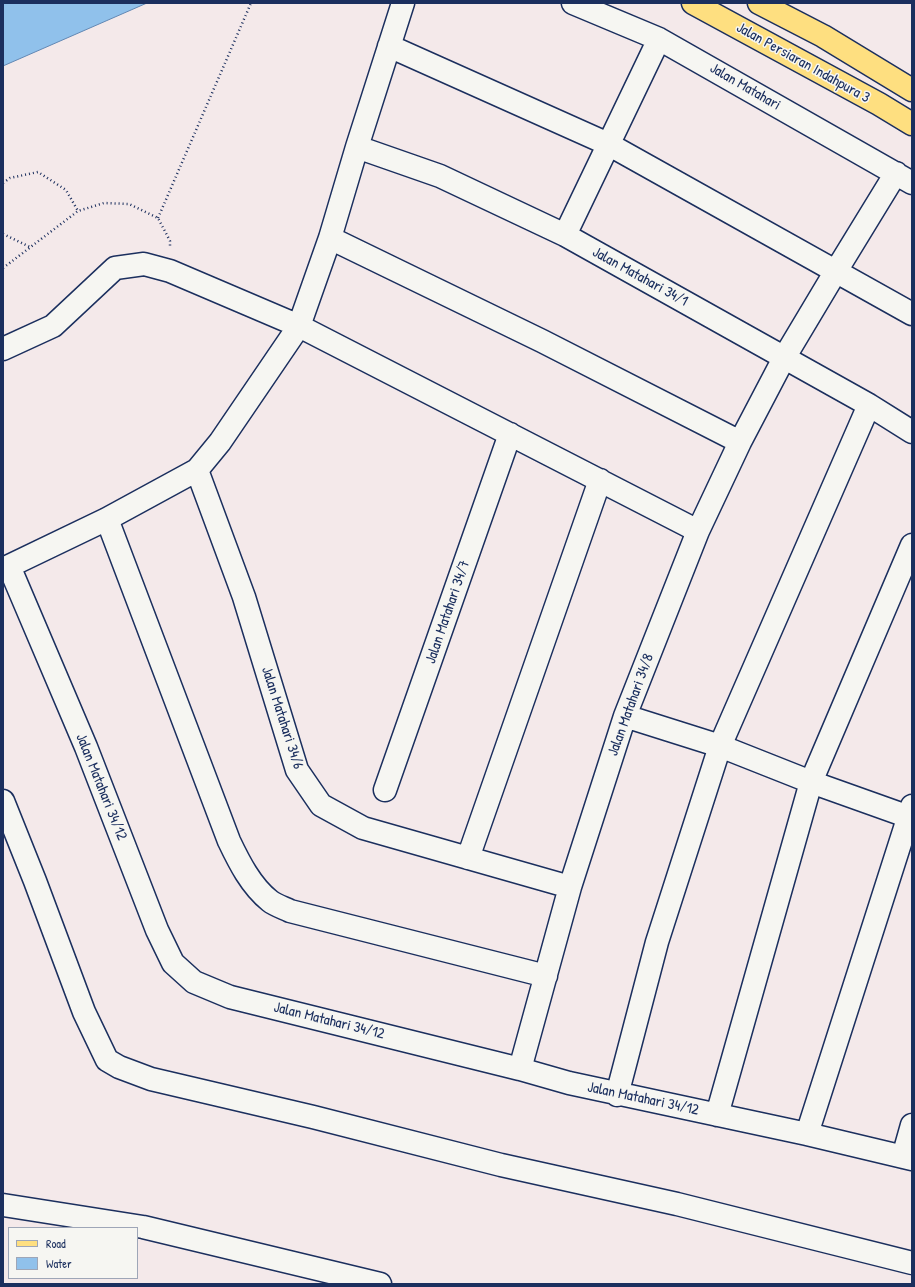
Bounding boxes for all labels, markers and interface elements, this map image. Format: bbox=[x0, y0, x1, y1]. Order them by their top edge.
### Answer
street label: Jalan Persiaran Indahpura 3 bbox=[733, 19, 873, 107]
street label: Jalan Matahari bbox=[706, 60, 784, 114]
street label: Jalan Matahari 34/1 bbox=[589, 243, 691, 311]
street label: Jalan Matahari 34/7 bbox=[422, 558, 474, 666]
street label: Jalan Matahari 34/8 bbox=[604, 651, 658, 759]
street label: Jalan Matahari 34/6 bbox=[257, 664, 307, 772]
street label: Jalan Matahari 34/12 bbox=[71, 731, 131, 843]
street label: Jalan Matahari 34/12 bbox=[272, 999, 386, 1043]
street label: Jalan Matahari 34/12 bbox=[586, 1078, 700, 1120]
legend bbox=[8, 1227, 138, 1279]
text: Road bbox=[46, 1235, 66, 1252]
text: Water bbox=[46, 1255, 72, 1272]

